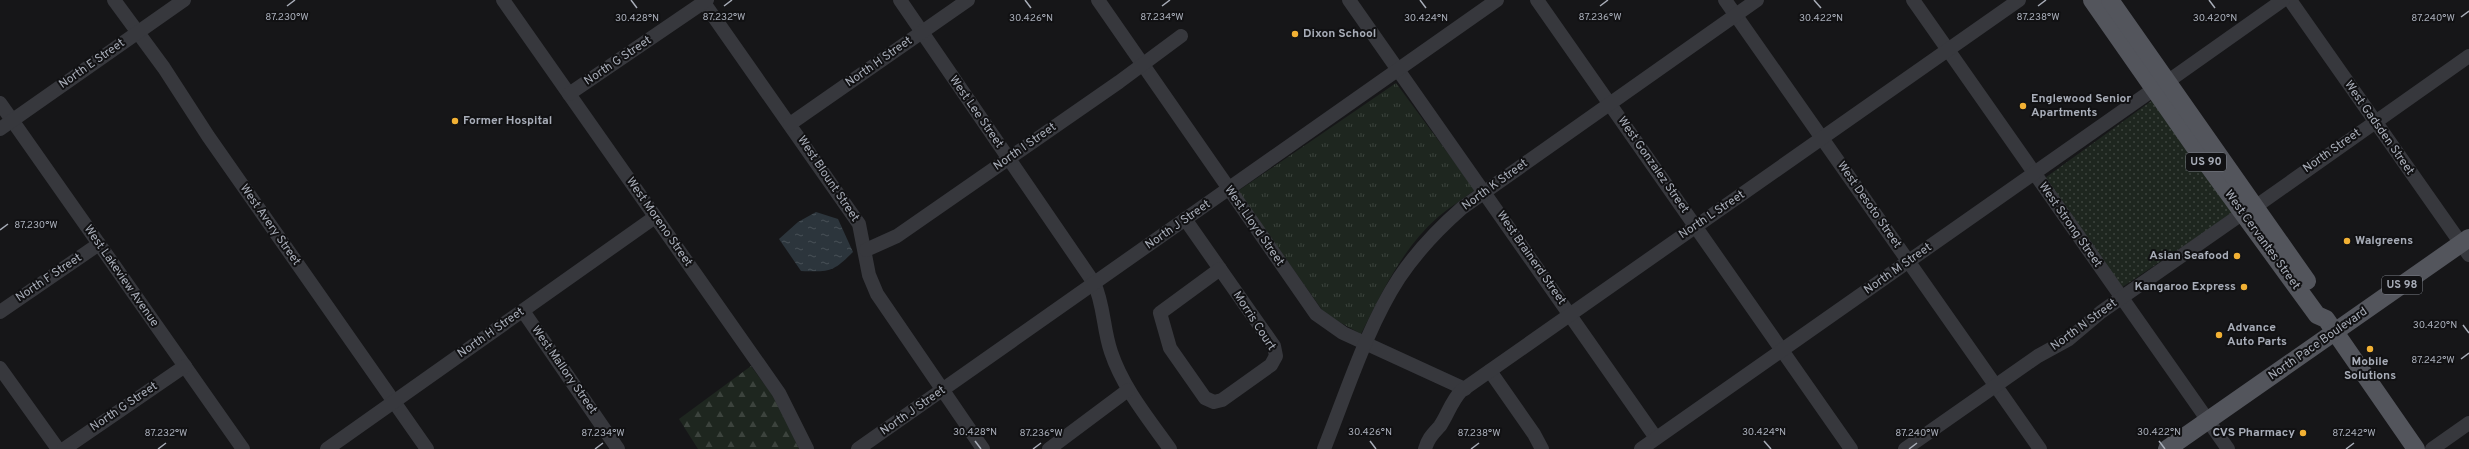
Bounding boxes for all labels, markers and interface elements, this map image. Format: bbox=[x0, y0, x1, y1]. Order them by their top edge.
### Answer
text: 87.230°W bbox=[265, 11, 309, 24]
text: 87.232°W bbox=[702, 11, 746, 24]
text: 87.234°W bbox=[1140, 11, 1184, 24]
text: 87.236°W bbox=[1578, 11, 1622, 24]
text: 87.238°W bbox=[2016, 11, 2060, 24]
text: 30.428°N bbox=[615, 12, 659, 25]
text: 30.426°N bbox=[1009, 12, 1053, 25]
text: 30.424°N bbox=[1404, 12, 1448, 25]
text: 30.422°N bbox=[1799, 12, 1843, 25]
text: 30.420°N bbox=[2193, 12, 2237, 25]
text: 87.240°W bbox=[2411, 12, 2455, 25]
place label: Dixon School bbox=[1303, 26, 1376, 42]
marker: Dixon School bbox=[1290, 29, 1300, 39]
street label: North G Street bbox=[581, 33, 655, 89]
street label: North H Street bbox=[842, 33, 916, 91]
street label: North E Street bbox=[56, 35, 128, 93]
street label: West Lee Street bbox=[945, 73, 1007, 151]
street label: West Gadsden Street bbox=[2340, 78, 2418, 178]
place label: Englewood Senior Apartments bbox=[2031, 91, 2131, 121]
marker: Englewood Senior Apartments bbox=[2018, 101, 2028, 111]
place label: Former Hospital bbox=[463, 113, 552, 129]
street label: West Gonzalez Street bbox=[1614, 114, 1692, 216]
marker: Former Hospital bbox=[450, 116, 460, 126]
street label: North I Street bbox=[990, 119, 1060, 175]
street label: North Street bbox=[2300, 125, 2364, 177]
street label: West Blount Street bbox=[793, 133, 863, 225]
road number: US 90 bbox=[2186, 153, 2226, 171]
street label: North K Street bbox=[1459, 156, 1531, 214]
street label: West Desoto Street bbox=[1833, 158, 1905, 252]
street label: West Moreno Street bbox=[622, 174, 696, 270]
street label: West Strong Street bbox=[2035, 179, 2105, 271]
street label: West Avery Street bbox=[236, 181, 304, 269]
street label: West Lloyd Street bbox=[1220, 183, 1288, 269]
street label: North L Street bbox=[1676, 187, 1748, 243]
street label: West Cervantes Street bbox=[2220, 187, 2304, 293]
street label: North J Street bbox=[1142, 197, 1214, 253]
street label: West Brainerd Street bbox=[1493, 208, 1569, 308]
text: 87.230°W bbox=[14, 219, 58, 232]
street label: West Lakeview Avenue bbox=[80, 222, 162, 330]
place label: Walgreens bbox=[2355, 233, 2413, 249]
marker: Walgreens bbox=[2342, 236, 2352, 246]
street label: North M Street bbox=[1861, 240, 1935, 298]
place label: Asian Seafood bbox=[2149, 248, 2229, 264]
street label: North F Street bbox=[13, 250, 85, 306]
marker: Asian Seafood bbox=[2232, 251, 2242, 261]
road number: US 98 bbox=[2382, 276, 2422, 294]
place label: Kangaroo Express bbox=[2135, 279, 2236, 295]
marker: Kangaroo Express bbox=[2239, 282, 2249, 292]
street label: Morris Court bbox=[1229, 288, 1279, 354]
street label: North N Street bbox=[2048, 296, 2120, 354]
street label: North H Street bbox=[454, 304, 528, 362]
street label: North Pace Boulevard bbox=[2265, 304, 2371, 384]
text: 30.420°N bbox=[2413, 319, 2457, 332]
place label: Advance Auto Parts bbox=[2227, 320, 2287, 350]
street label: West Mallory Street bbox=[527, 323, 601, 417]
marker: Advance Auto Parts bbox=[2214, 330, 2224, 340]
marker: Mobile Solutions bbox=[2365, 344, 2375, 354]
place label: Mobile Solutions bbox=[2344, 354, 2396, 384]
text: 87.242°W bbox=[2411, 354, 2455, 367]
street label: North G Street bbox=[87, 379, 161, 435]
street label: North J Street bbox=[877, 383, 949, 439]
place label: CVS Pharmacy bbox=[2212, 425, 2295, 441]
text: 30.428°N bbox=[953, 426, 997, 439]
text: 30.426°N bbox=[1348, 426, 1392, 439]
text: 30.424°N bbox=[1742, 426, 1786, 439]
text: 30.422°N bbox=[2137, 426, 2181, 439]
text: 87.232°W bbox=[144, 427, 188, 440]
text: 87.234°W bbox=[581, 427, 625, 440]
text: 87.236°W bbox=[1019, 427, 1063, 440]
text: 87.238°W bbox=[1457, 427, 1501, 440]
text: 87.240°W bbox=[1895, 427, 1939, 440]
text: 87.242°W bbox=[2332, 427, 2376, 440]
marker: CVS Pharmacy bbox=[2298, 428, 2308, 438]

